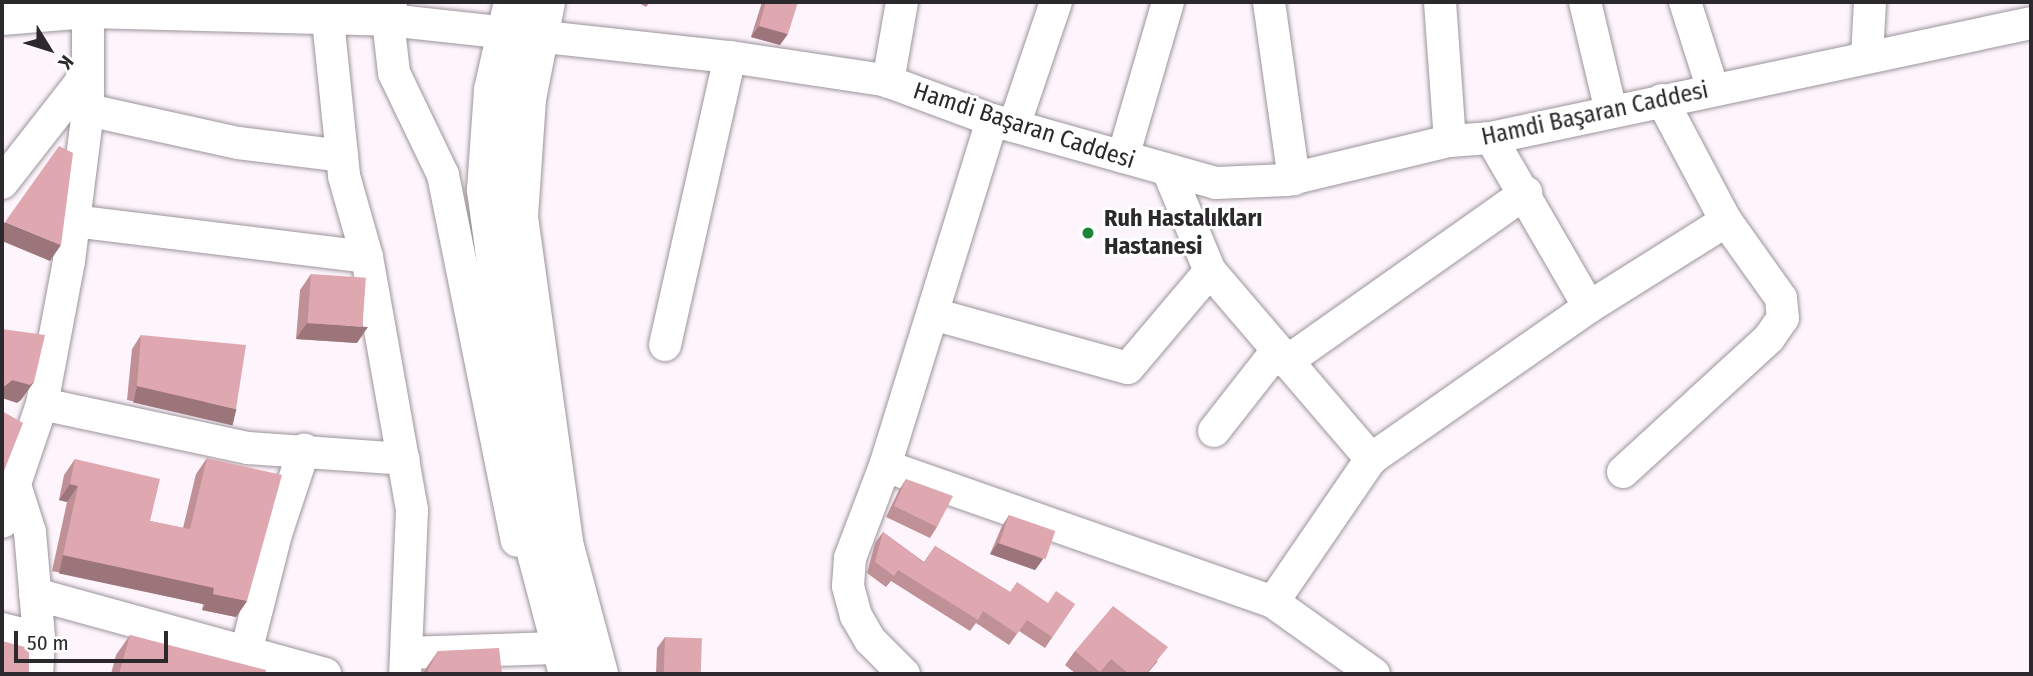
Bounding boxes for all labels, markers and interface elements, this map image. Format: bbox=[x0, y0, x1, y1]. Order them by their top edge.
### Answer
north arrow bbox=[14, 14, 84, 84]
text: K bbox=[53, 51, 78, 74]
street label: Hamdi Başaran Caddesi bbox=[1479, 76, 1711, 152]
street label: Hamdi Başaran Caddesi bbox=[910, 77, 1138, 175]
place label: Ruh Hastalıkları Hastanesi bbox=[1104, 205, 1263, 261]
marker: Ruh Hastalıkları Hastanesi bbox=[1078, 223, 1098, 243]
scale bar bbox=[18, 616, 172, 660]
text: 50 m bbox=[27, 630, 69, 656]

